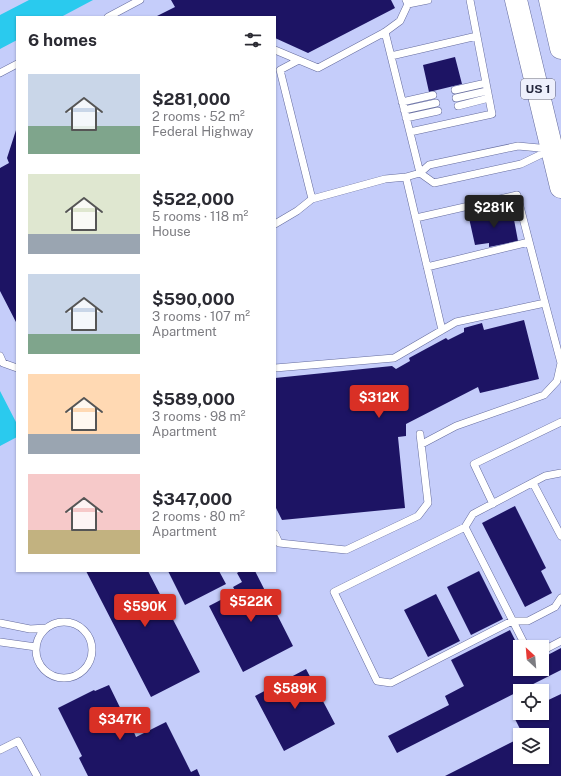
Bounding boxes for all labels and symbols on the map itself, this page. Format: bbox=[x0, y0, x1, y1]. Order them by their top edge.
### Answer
road number: US 1 bbox=[521, 79, 555, 99]
pin: $281K bbox=[466, 195, 522, 229]
pin: $312K bbox=[351, 385, 407, 419]
pin: $522K bbox=[223, 589, 279, 623]
pin: $590K bbox=[117, 594, 173, 628]
north arrow bbox=[513, 640, 549, 676]
pin: $589K bbox=[267, 676, 323, 710]
pin: $347K bbox=[92, 707, 148, 741]

